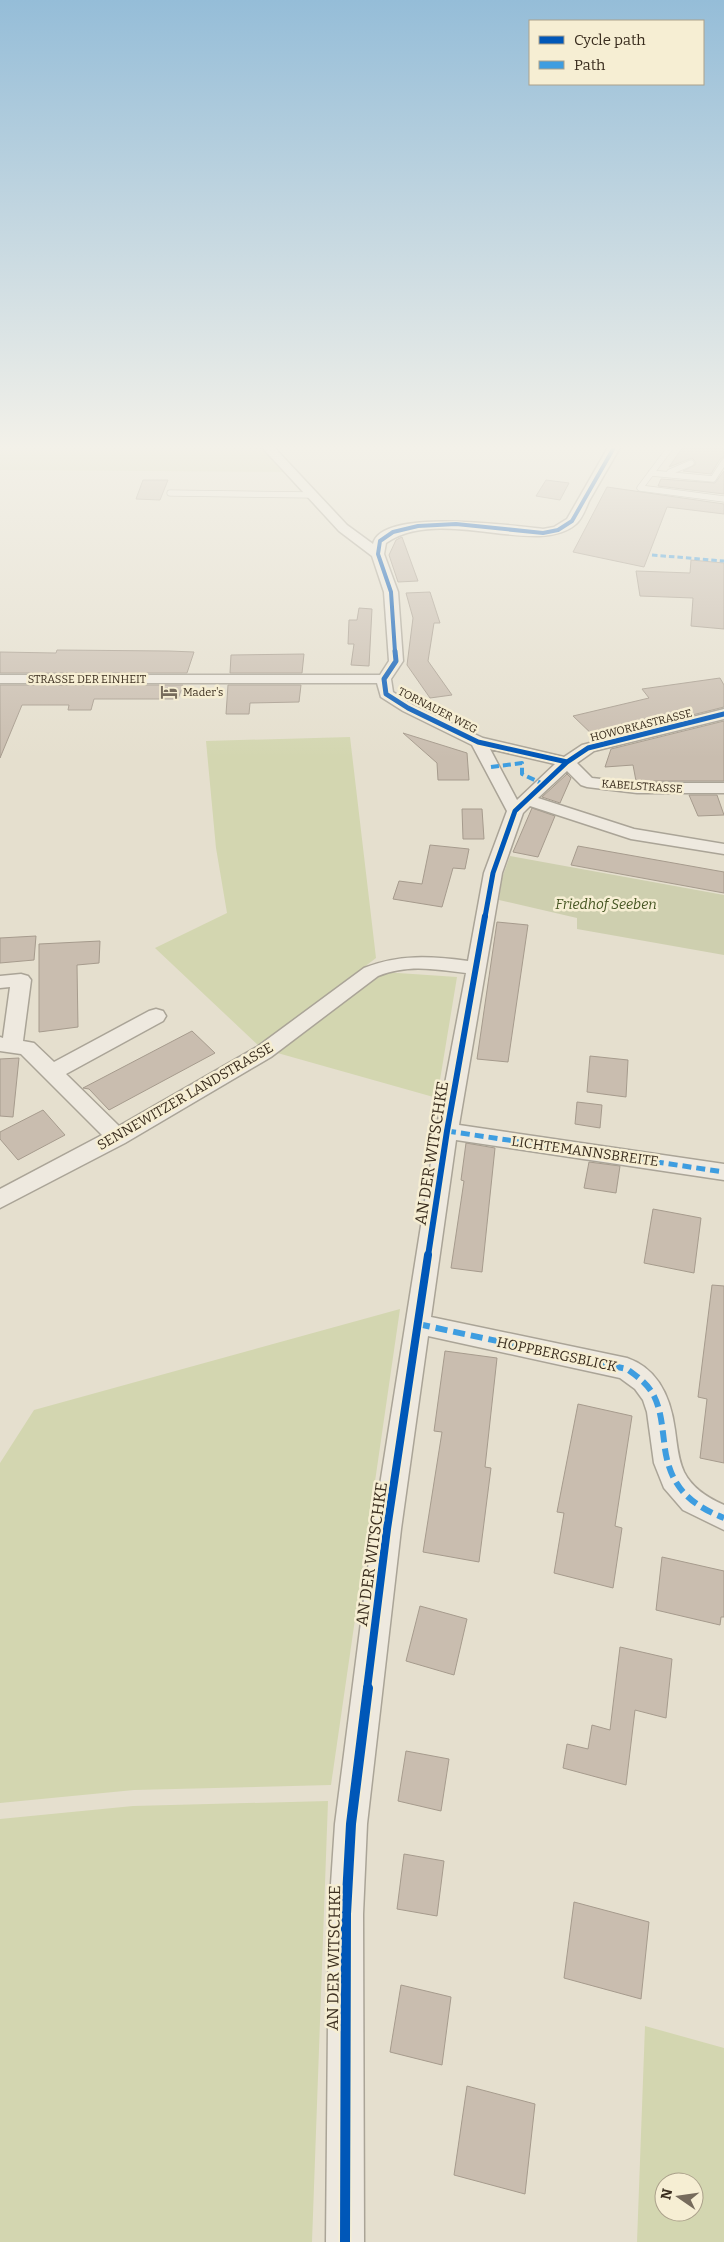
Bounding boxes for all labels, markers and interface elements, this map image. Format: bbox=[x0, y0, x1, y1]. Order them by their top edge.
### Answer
legend bbox=[529, 20, 704, 85]
text: Cycle path bbox=[574, 31, 646, 49]
text: Path bbox=[574, 56, 606, 74]
street label: STRASSE DER EINHEIT bbox=[28, 673, 147, 686]
hotel icon: Mader's bbox=[159, 682, 179, 702]
street label: TORNAUER WEG bbox=[396, 685, 480, 736]
place label: Mader's bbox=[183, 686, 223, 699]
street label: HOWORKASTRASSE bbox=[589, 706, 694, 744]
street label: KABELSTRASSE bbox=[601, 777, 683, 796]
park label: Friedhof Seeben bbox=[555, 896, 657, 913]
street label: SENNEWITZER LANDSTRASSE bbox=[94, 1039, 276, 1154]
street label: AN DER WITSCHKE bbox=[411, 1080, 452, 1226]
street label: LICHTEMANNSBREITE bbox=[510, 1133, 660, 1170]
street label: HOPPBERGSBLICK bbox=[495, 1333, 619, 1376]
street label: AN DER WITSCHKE bbox=[352, 1481, 391, 1627]
street label: AN DER WITSCHKE bbox=[323, 1885, 344, 2031]
north arrow bbox=[654, 2172, 704, 2222]
text: N bbox=[657, 2187, 676, 2201]

